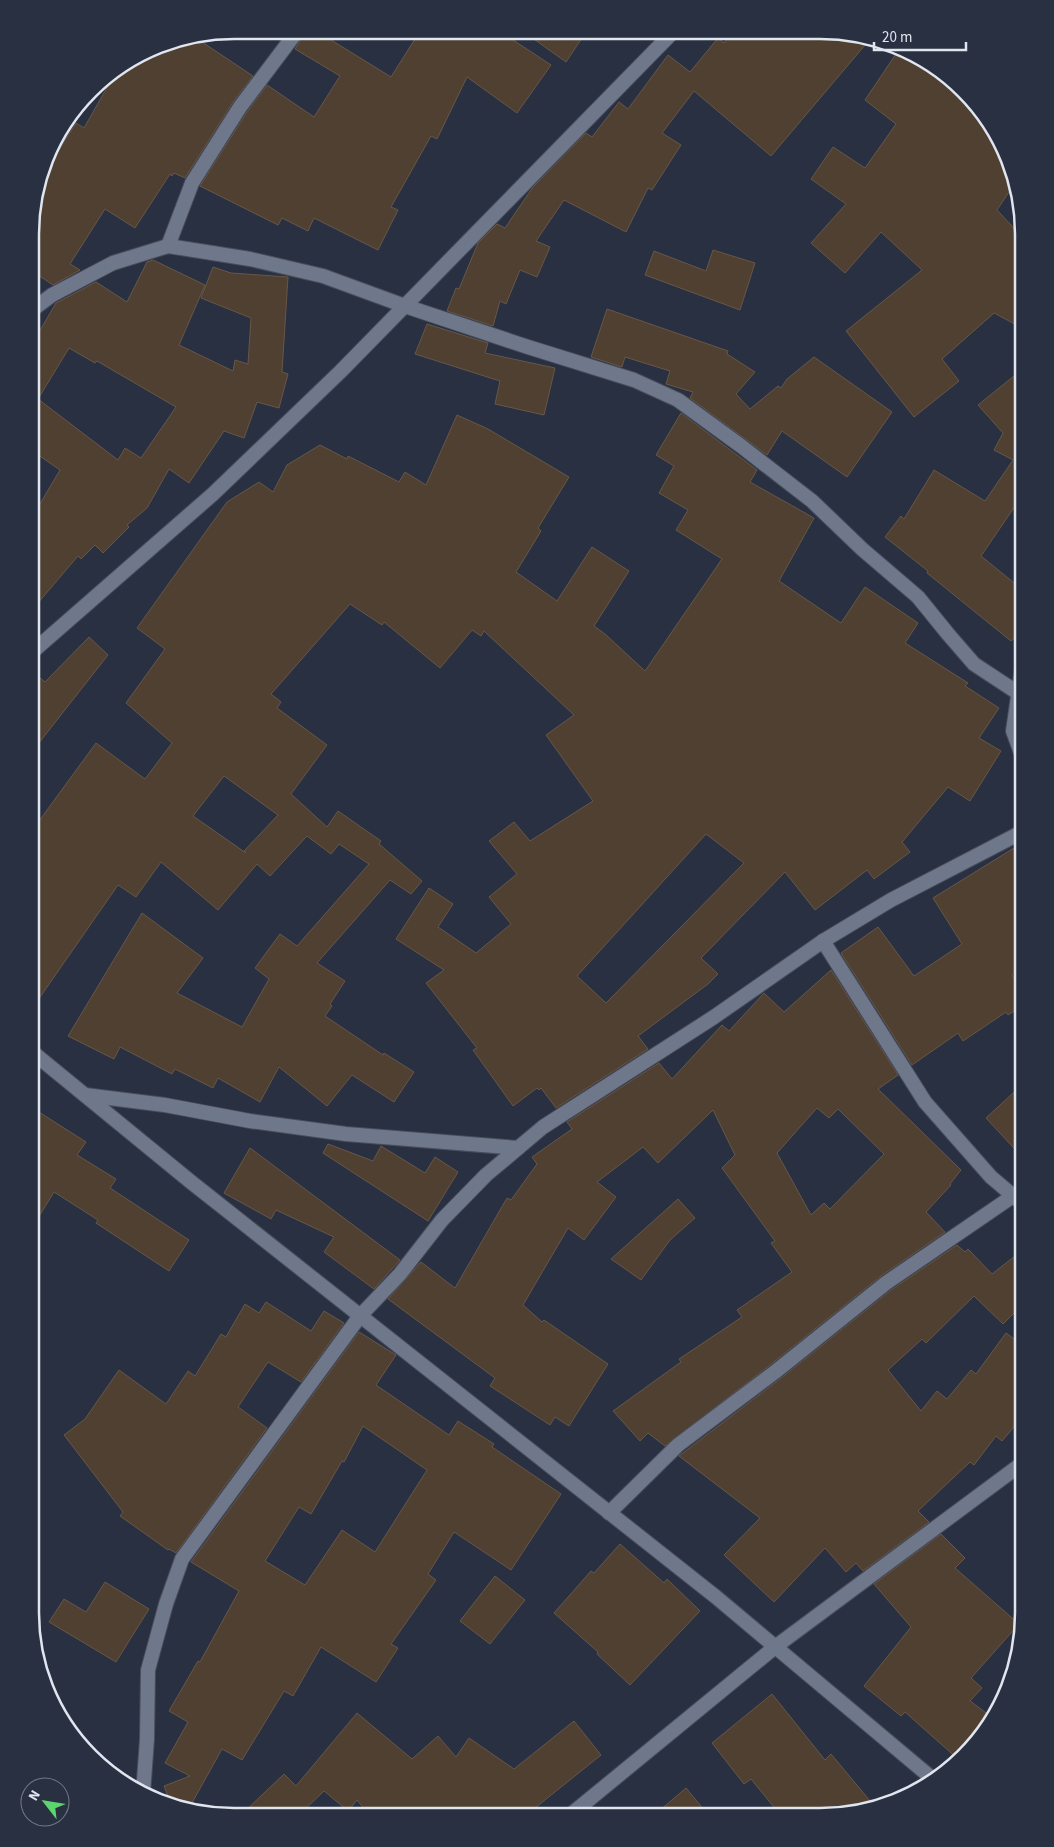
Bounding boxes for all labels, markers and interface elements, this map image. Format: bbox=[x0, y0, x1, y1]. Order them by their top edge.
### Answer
scale bar bbox=[874, 20, 966, 52]
text: 20 m bbox=[882, 27, 912, 48]
north arrow bbox=[20, 1777, 70, 1827]
text: N bbox=[24, 1787, 46, 1805]

